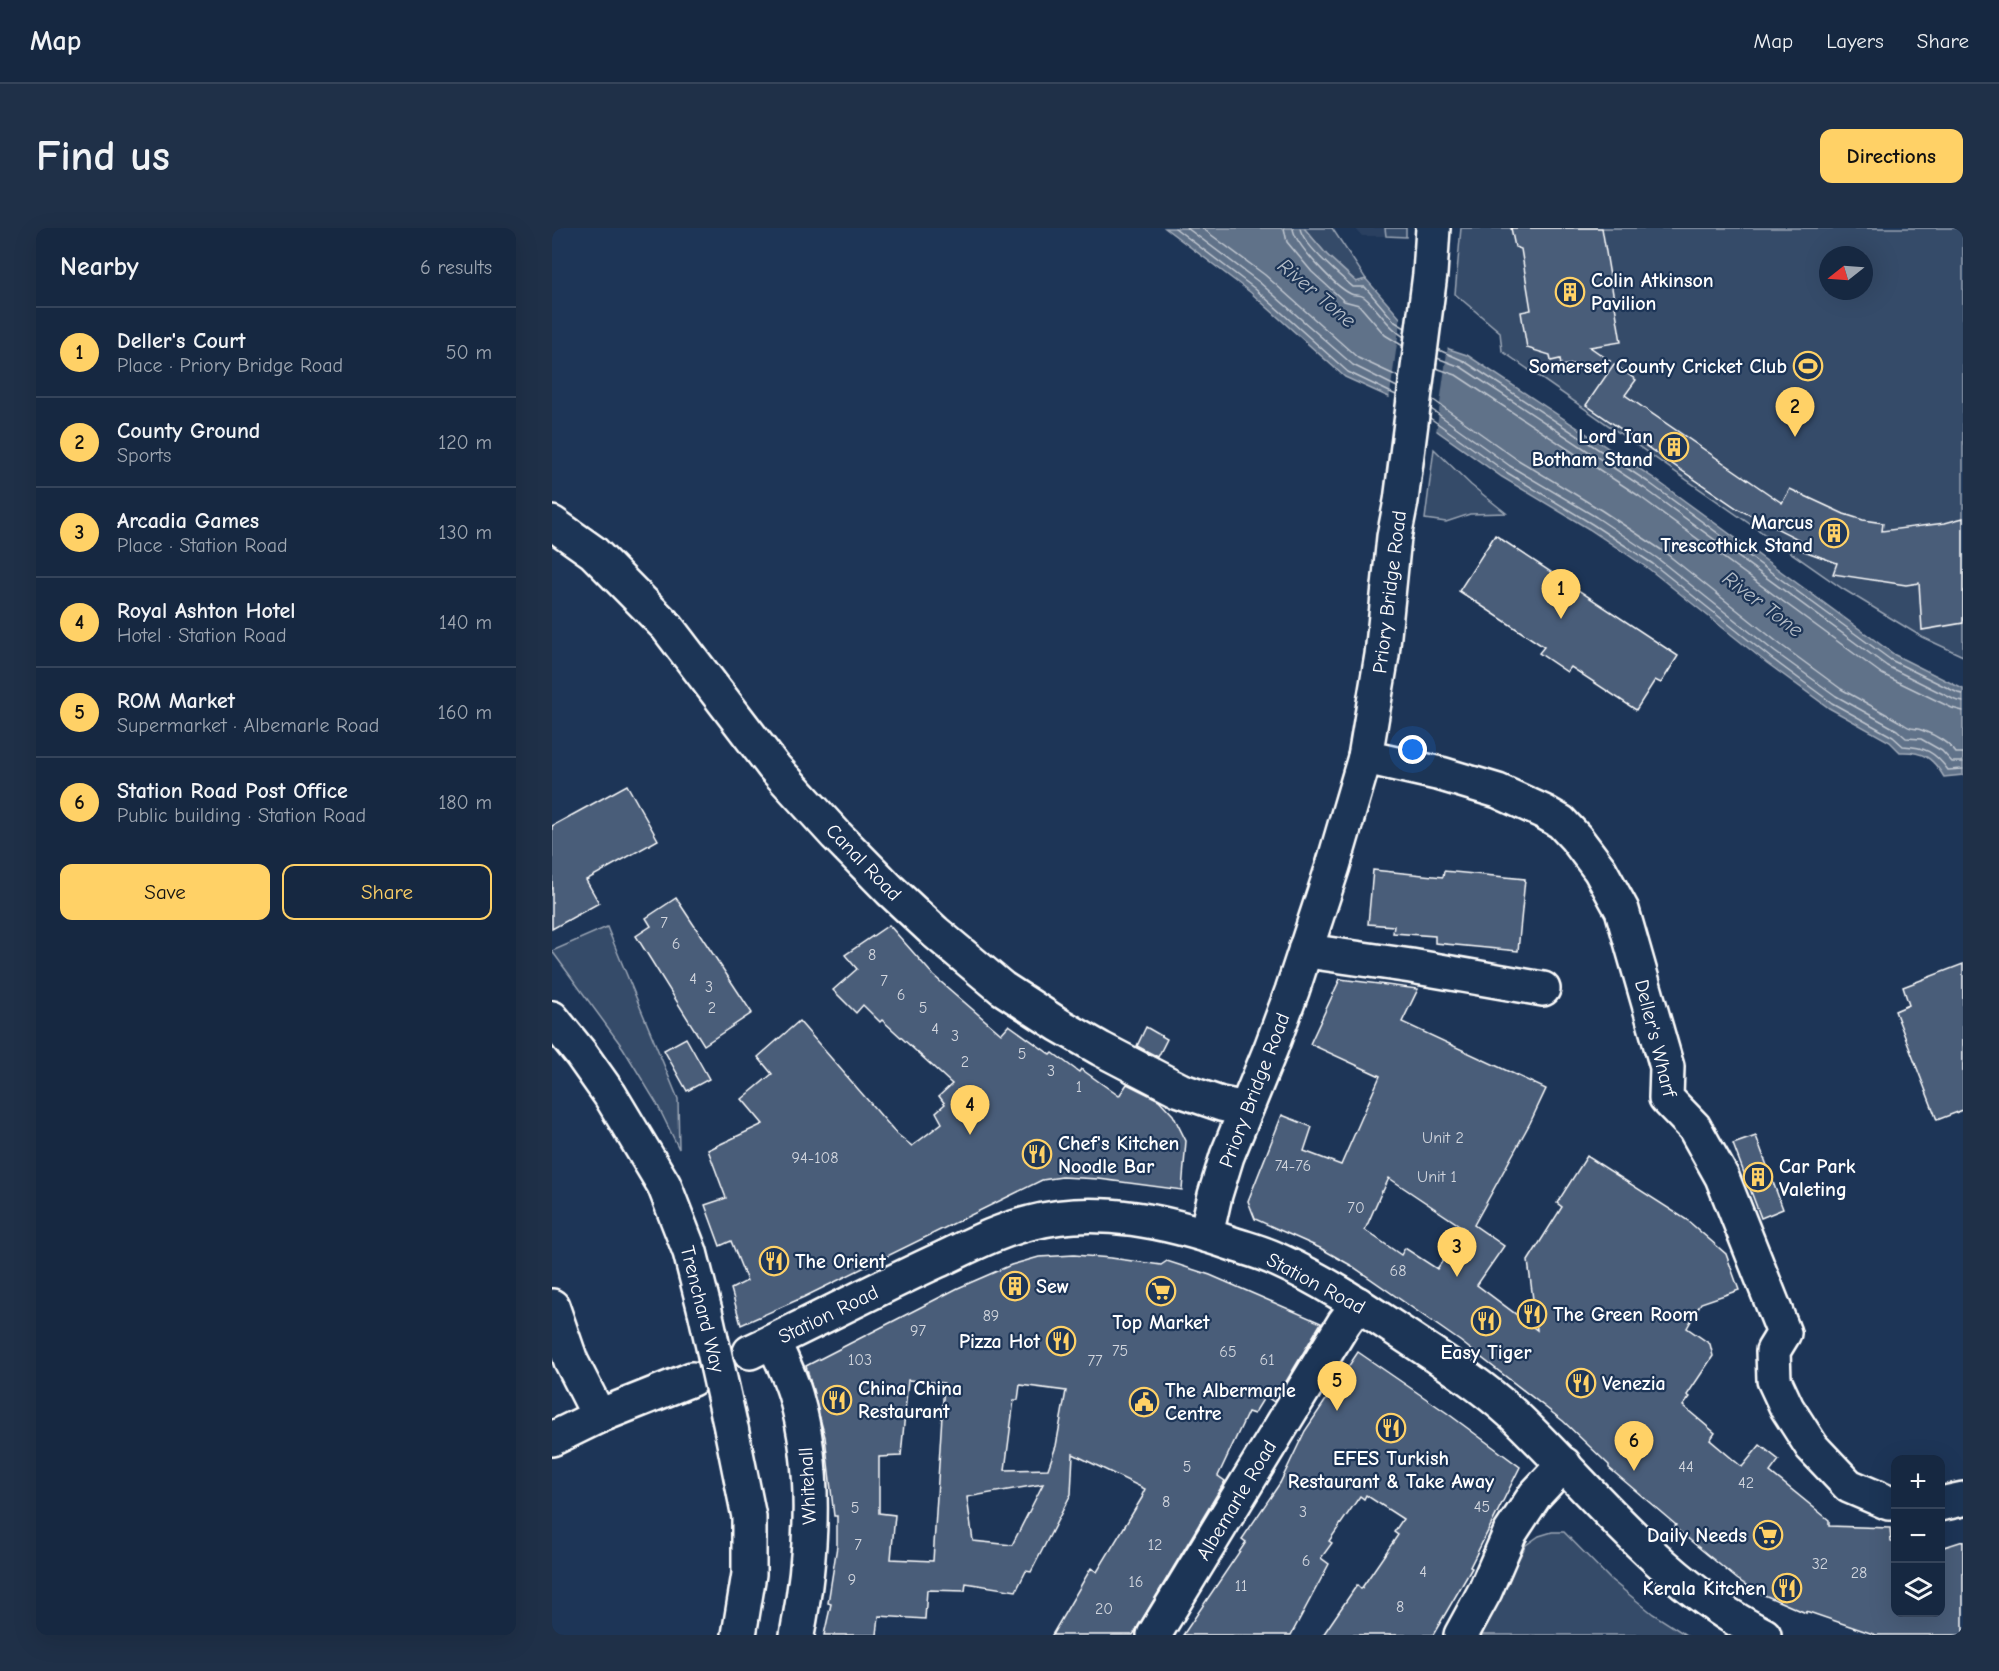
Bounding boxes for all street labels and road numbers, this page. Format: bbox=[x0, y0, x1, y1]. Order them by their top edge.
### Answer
street label: Priory Bridge Road bbox=[1368, 509, 1411, 675]
street label: Canal Road bbox=[821, 819, 906, 906]
street label: Deller's Wharf bbox=[1630, 977, 1682, 1101]
street label: Priory Bridge Road bbox=[1214, 1010, 1295, 1171]
street label: Trenchard Way bbox=[676, 1243, 729, 1375]
street label: Station Road bbox=[1263, 1248, 1369, 1319]
street label: Station Road bbox=[775, 1280, 882, 1349]
street label: Albemarle Road bbox=[1192, 1436, 1281, 1564]
street label: Whitehall bbox=[794, 1447, 821, 1525]

